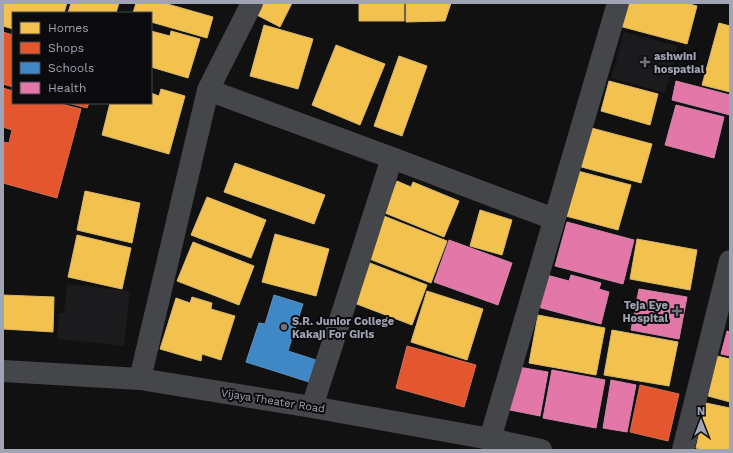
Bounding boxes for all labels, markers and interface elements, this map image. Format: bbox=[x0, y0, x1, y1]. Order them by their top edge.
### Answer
legend bbox=[12, 12, 152, 104]
text: Homes bbox=[48, 21, 89, 35]
text: Shops bbox=[48, 41, 84, 55]
place label: ashwini hospatial bbox=[654, 50, 705, 76]
marker: ashwini hospatial bbox=[639, 56, 651, 68]
text: Schools bbox=[48, 61, 94, 75]
text: Health bbox=[48, 81, 86, 95]
place label: Teja Eye Hospital bbox=[622, 299, 668, 325]
marker: Teja Eye Hospital bbox=[671, 305, 683, 317]
place label: S.R. Junior College Kakaji For Girls bbox=[292, 315, 394, 341]
marker: S.R. Junior College Kakaji For Girls bbox=[279, 322, 289, 332]
street label: Vijaya Theater Road bbox=[220, 386, 326, 416]
north arrow bbox=[681, 401, 721, 441]
text: N bbox=[697, 405, 705, 418]

